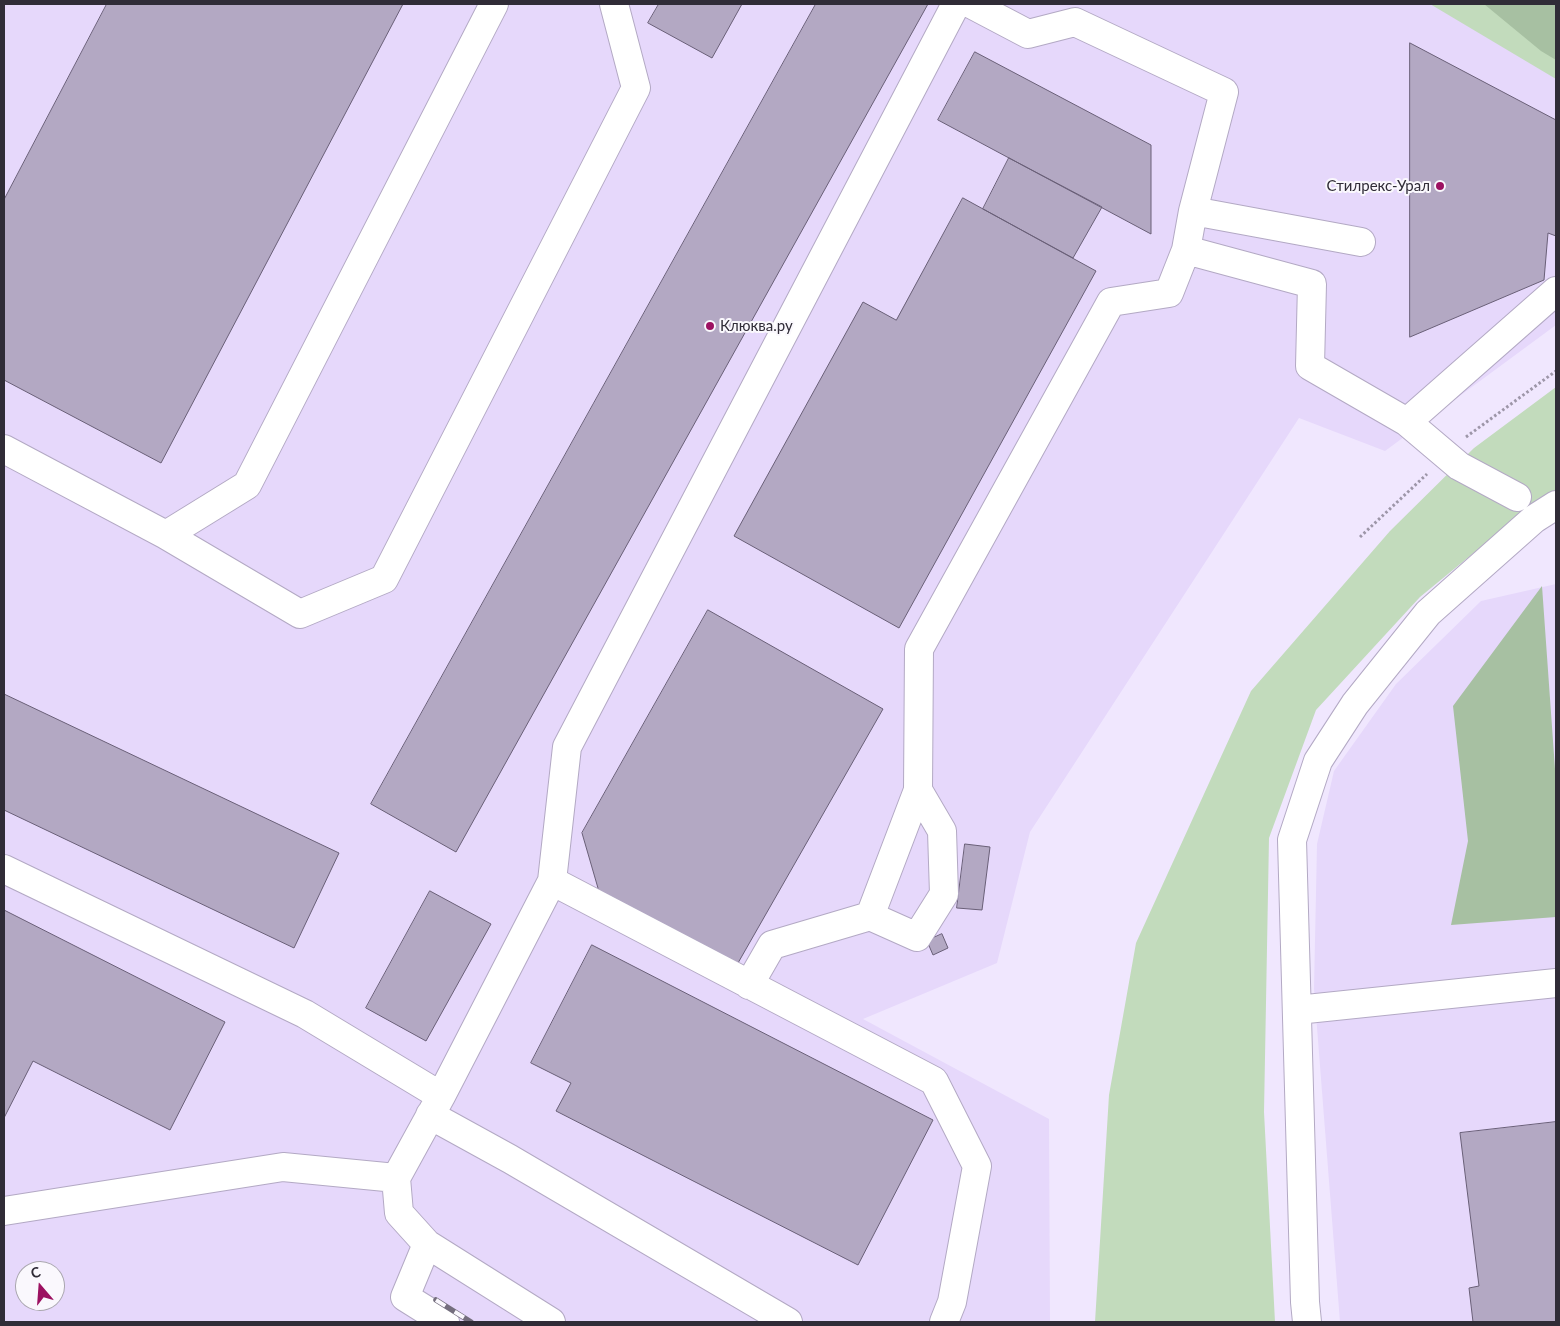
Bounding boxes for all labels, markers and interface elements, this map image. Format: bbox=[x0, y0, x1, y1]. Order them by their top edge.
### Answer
place label: Стилрекс-Урал bbox=[1327, 177, 1430, 195]
marker: Стилрекс-Урал bbox=[1434, 180, 1446, 192]
place label: Клюква.ру bbox=[720, 317, 793, 335]
marker: Клюква.ру bbox=[704, 320, 716, 332]
north arrow bbox=[15, 1261, 65, 1311]
text: С bbox=[28, 1263, 43, 1282]

